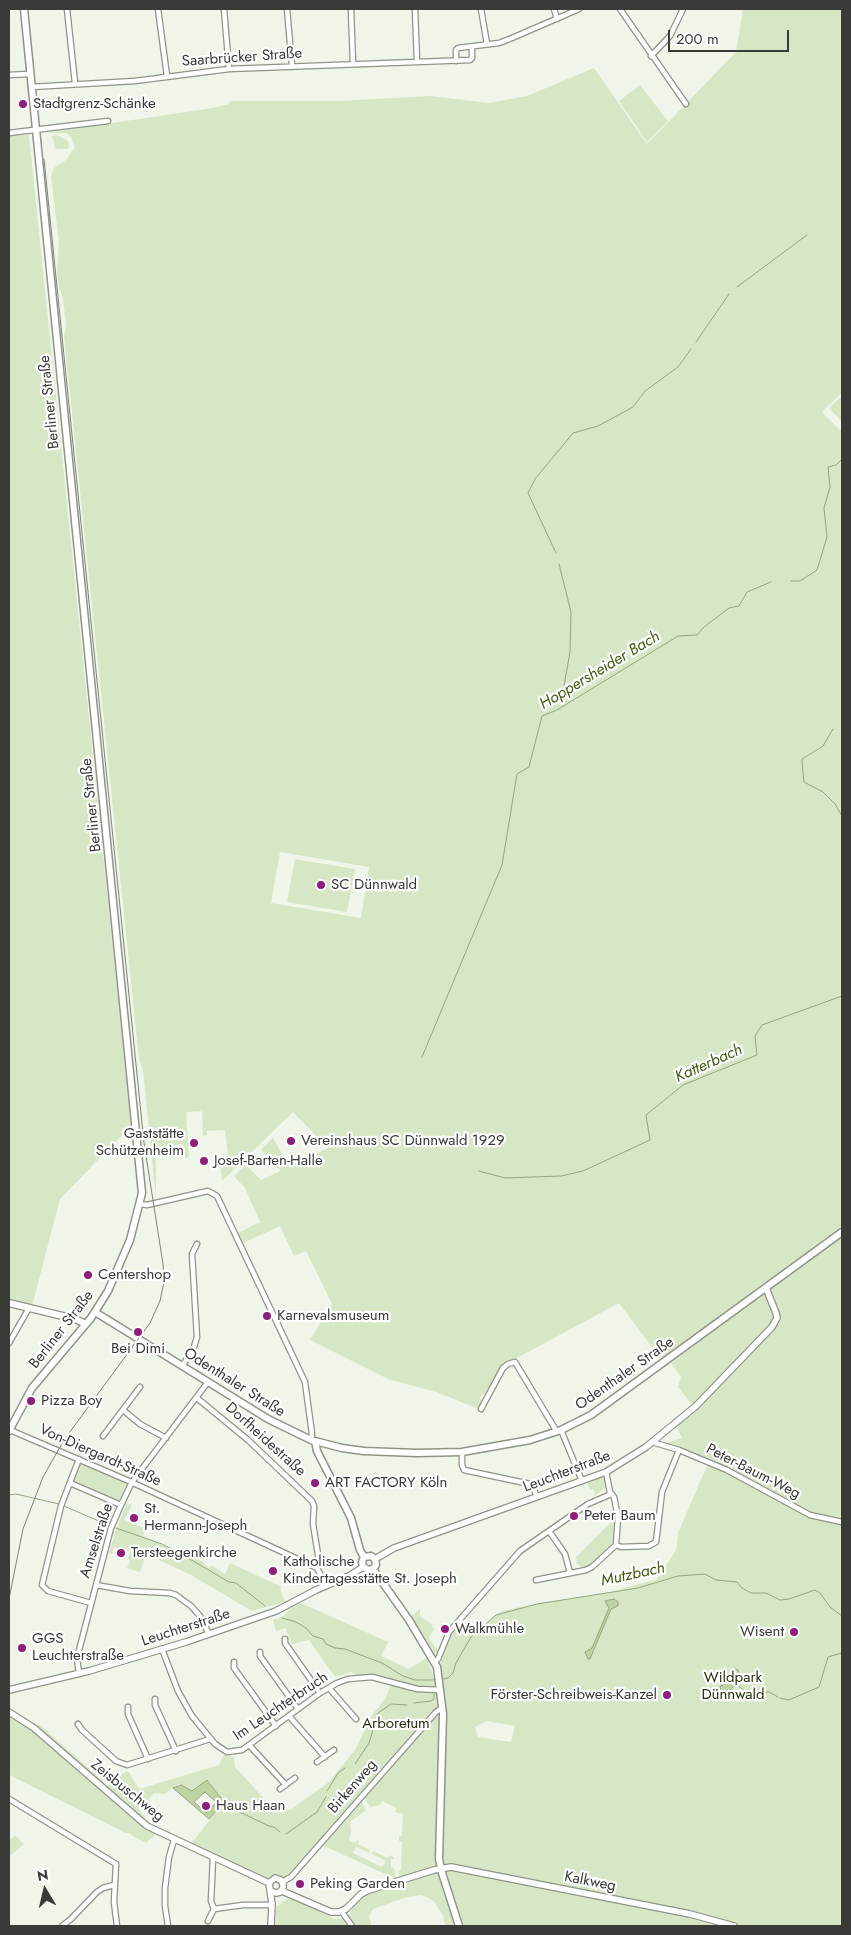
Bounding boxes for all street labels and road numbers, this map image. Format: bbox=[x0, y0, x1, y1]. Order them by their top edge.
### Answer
street label: Saarbrücker Straße bbox=[181, 45, 303, 71]
street label: Berliner Straße bbox=[36, 354, 64, 450]
street label: Berliner Straße bbox=[78, 757, 106, 853]
street label: Berliner Straße bbox=[26, 1287, 98, 1373]
street label: Odenthaler Straße bbox=[572, 1333, 678, 1415]
street label: Odenthaler Straße bbox=[180, 1345, 288, 1421]
street label: Dorfheidestraße bbox=[221, 1399, 309, 1481]
street label: Von-Diergardt-Straße bbox=[36, 1421, 164, 1491]
street label: Peter-Baum-Weg bbox=[703, 1441, 803, 1503]
street label: Leuchterstraße bbox=[521, 1447, 613, 1497]
street label: Amselstraße bbox=[77, 1502, 117, 1580]
street label: Leuchterstraße bbox=[139, 1605, 233, 1651]
street label: Im Leuchterbruch bbox=[230, 1669, 332, 1745]
street label: Zeisbuschweg bbox=[87, 1756, 167, 1826]
street label: Birkenweg bbox=[325, 1756, 381, 1818]
street label: Kalkweg bbox=[563, 1868, 617, 1896]

